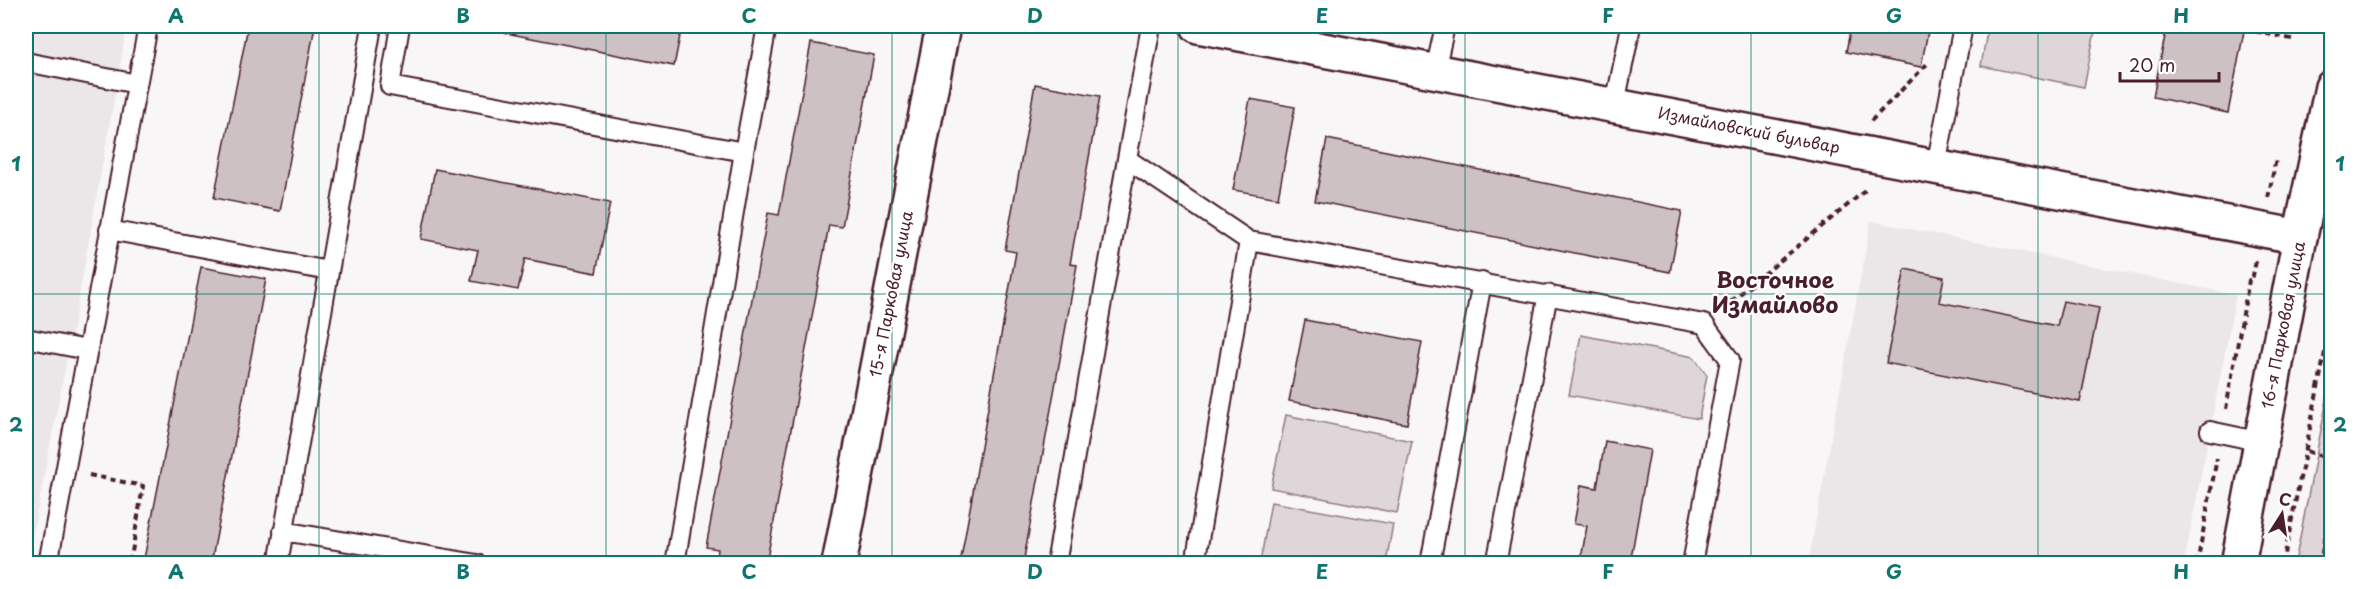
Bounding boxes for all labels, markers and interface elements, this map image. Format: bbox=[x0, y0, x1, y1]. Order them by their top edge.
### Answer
text: A bbox=[168, 0, 184, 30]
text: B bbox=[456, 0, 470, 30]
text: C bbox=[741, 0, 757, 30]
text: D bbox=[1027, 0, 1043, 30]
text: E bbox=[1316, 0, 1328, 30]
text: F bbox=[1602, 0, 1614, 30]
text: G bbox=[1886, 0, 1902, 30]
text: H bbox=[2173, 0, 2189, 30]
scale bar bbox=[2120, 45, 2219, 83]
text: 20 m bbox=[2129, 51, 2175, 78]
street label: Измайловский бульвар bbox=[1656, 100, 1842, 158]
text: 1 bbox=[11, 148, 21, 178]
text: 1 bbox=[2335, 148, 2345, 178]
street label: 15-я Парковая улица bbox=[862, 208, 918, 379]
street label: 16-я Парковая улица bbox=[2254, 239, 2310, 411]
district label: Восточное Измайлово bbox=[1712, 262, 1838, 320]
text: 2 bbox=[9, 409, 23, 439]
text: 2 bbox=[2333, 409, 2347, 439]
north arrow bbox=[2252, 484, 2312, 544]
text: С bbox=[2277, 485, 2294, 511]
text: A bbox=[168, 556, 184, 586]
text: B bbox=[456, 556, 470, 586]
text: C bbox=[741, 556, 757, 586]
text: D bbox=[1027, 556, 1043, 586]
text: E bbox=[1316, 556, 1328, 586]
text: F bbox=[1602, 556, 1614, 586]
text: G bbox=[1886, 556, 1902, 586]
text: H bbox=[2173, 556, 2189, 586]

